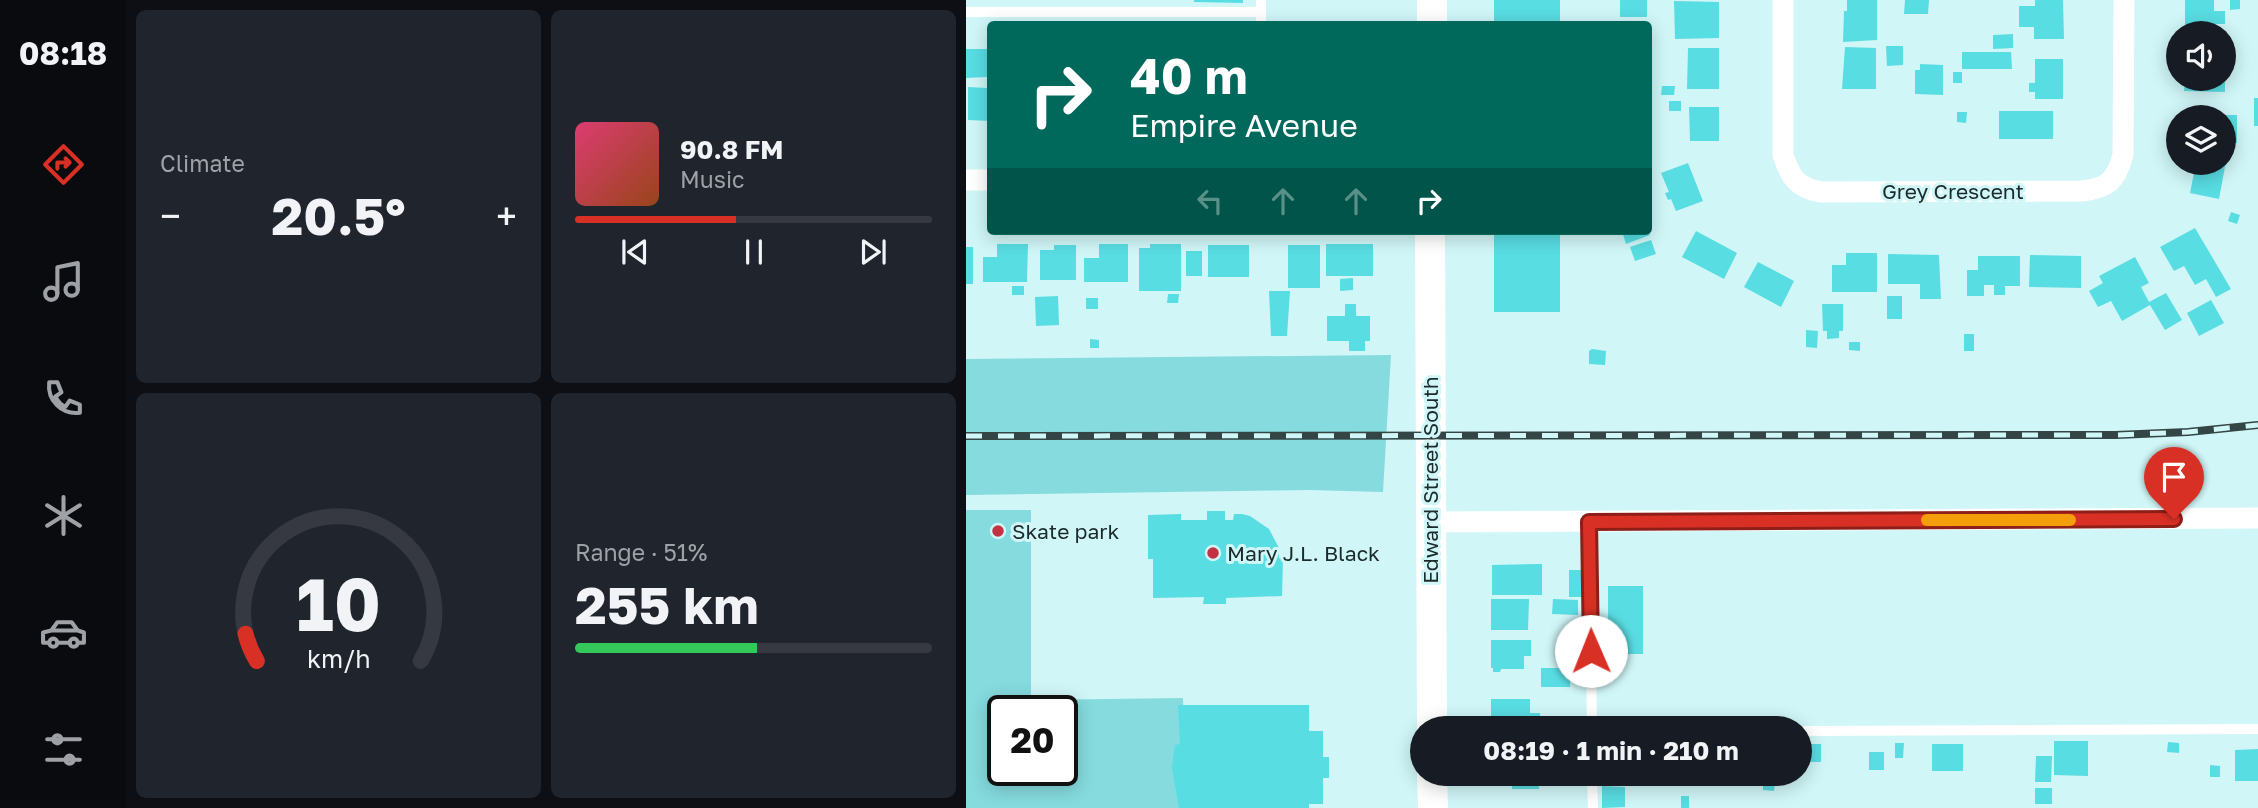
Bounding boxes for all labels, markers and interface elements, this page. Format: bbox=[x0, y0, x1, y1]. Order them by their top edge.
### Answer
map controls bbox=[2166, 21, 2236, 175]
button: sound bbox=[2166, 21, 2236, 91]
text: 08:18 bbox=[19, 34, 107, 72]
text: 40 m bbox=[1130, 46, 1248, 105]
icon: right bbox=[1015, 49, 1106, 140]
button: layers bbox=[2166, 105, 2236, 175]
text: Empire Avenue bbox=[1130, 106, 1358, 144]
text: 90.8 FM bbox=[680, 134, 783, 165]
icon: directions bbox=[39, 140, 88, 189]
text: Climate bbox=[160, 149, 245, 177]
text: Music bbox=[680, 165, 745, 193]
street label: Grey Crescent bbox=[1882, 178, 2024, 204]
icon: left bbox=[1191, 182, 1229, 220]
icon: ahead bbox=[1264, 182, 1302, 220]
icon: ahead bbox=[1337, 182, 1375, 220]
icon: right bbox=[1410, 182, 1448, 220]
text: 20.5° bbox=[271, 184, 406, 246]
text: − bbox=[160, 193, 181, 238]
text: + bbox=[496, 193, 517, 238]
icon: previous bbox=[616, 233, 654, 271]
icon: pause bbox=[735, 233, 773, 271]
icon: next bbox=[854, 233, 892, 271]
icon: music bbox=[39, 257, 88, 306]
icon: phone bbox=[39, 374, 88, 423]
street label: Edward Street South bbox=[1417, 376, 1443, 584]
pin bbox=[2144, 447, 2204, 519]
icon: arrive bbox=[2155, 458, 2193, 496]
icon: climate bbox=[39, 491, 88, 540]
place label: Skate park bbox=[1012, 518, 1120, 544]
marker: Skate park bbox=[990, 523, 1006, 539]
text: Range · 51% bbox=[575, 538, 707, 566]
place label: Mary J.L. Black bbox=[1227, 540, 1380, 566]
marker: Mary J.L. Black bbox=[1205, 545, 1221, 561]
text: 10 bbox=[296, 561, 381, 648]
text: 255 km bbox=[575, 573, 759, 635]
icon: car bbox=[39, 608, 88, 657]
position arrow bbox=[1554, 614, 1628, 688]
text: km/h bbox=[307, 643, 370, 674]
speed limit sign: 20 bbox=[987, 695, 1078, 786]
icon: filters bbox=[39, 725, 88, 774]
text: 08:19 · 1 min · 210 m bbox=[1483, 735, 1739, 766]

